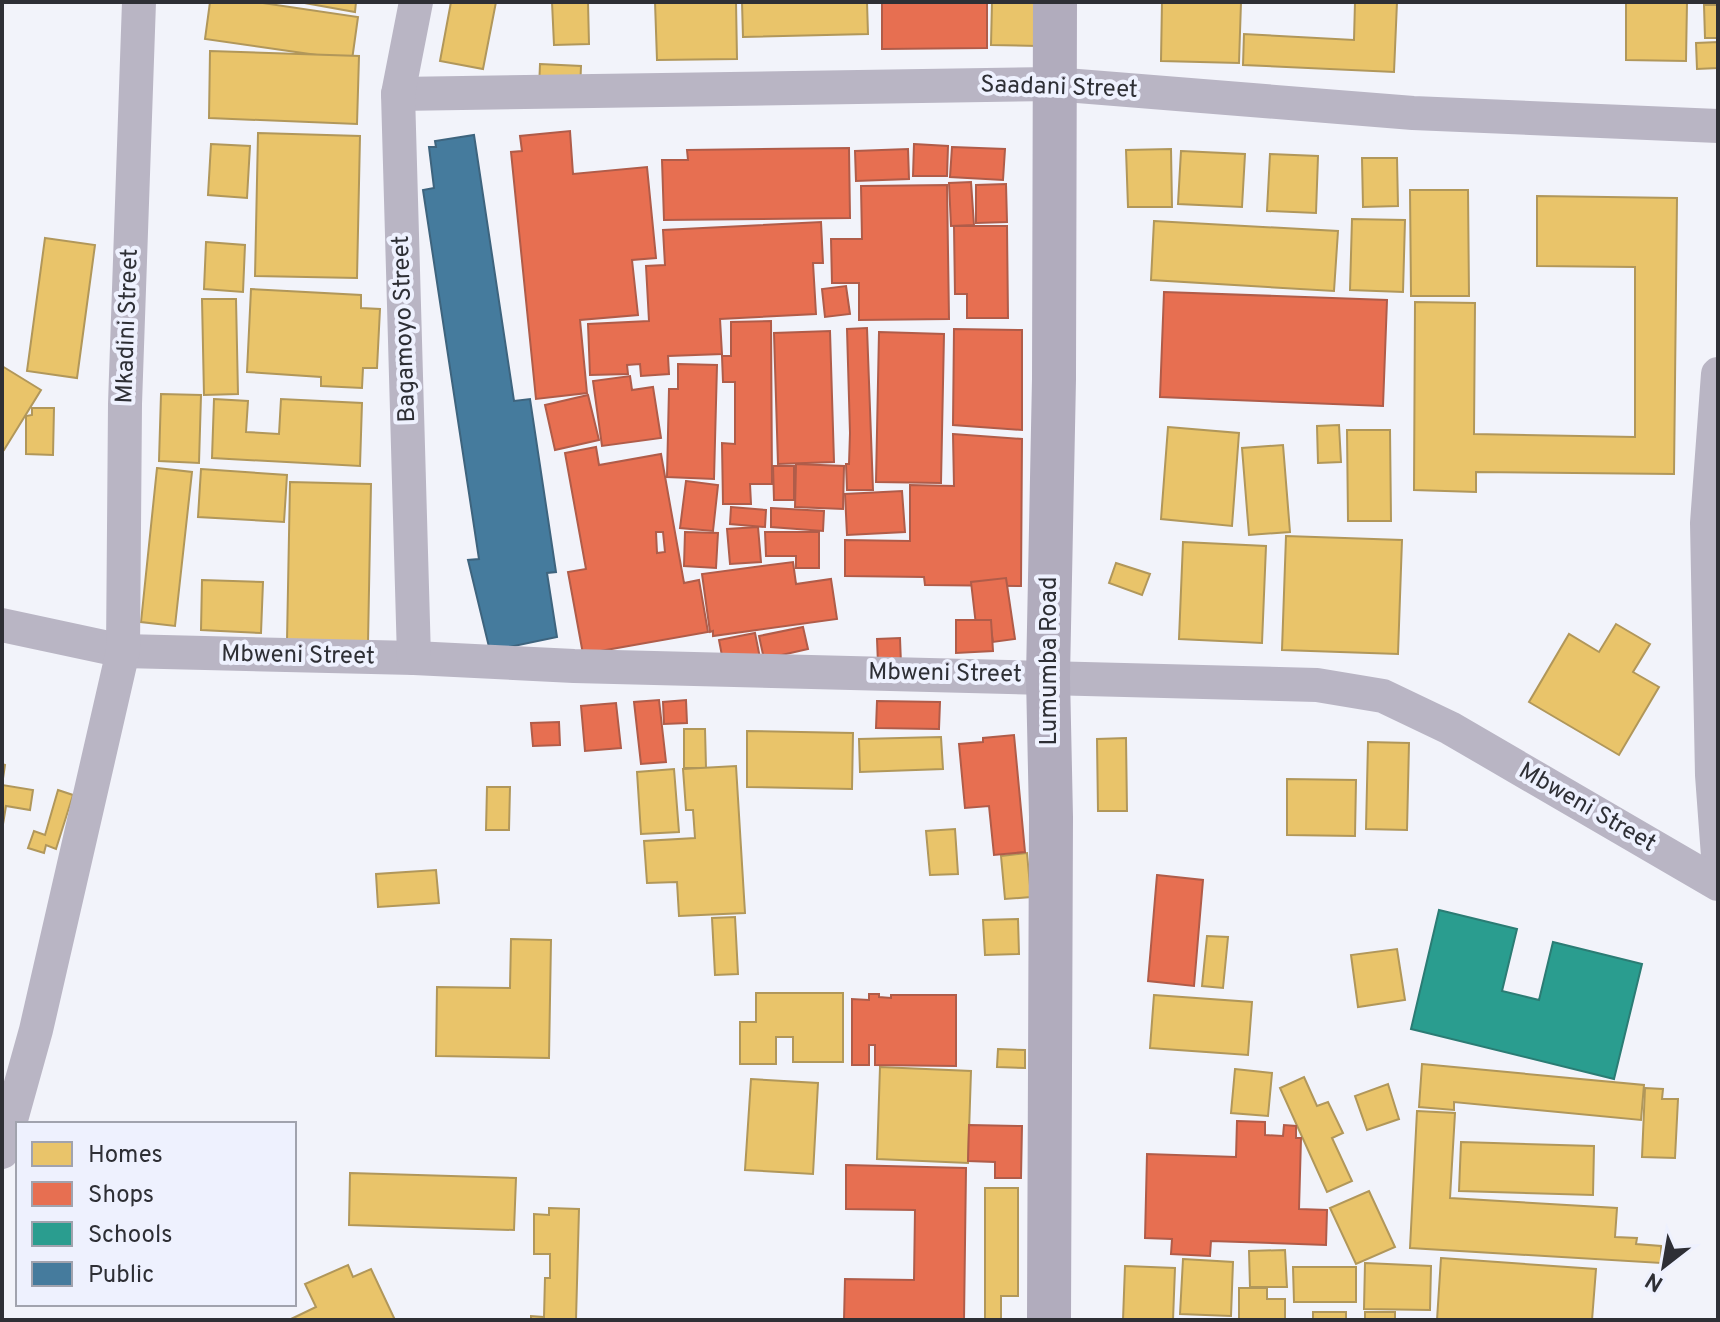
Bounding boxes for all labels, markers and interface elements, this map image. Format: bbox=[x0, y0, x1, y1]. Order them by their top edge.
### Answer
street label: Saadani Street bbox=[980, 70, 1138, 106]
street label: Bagamoyo Street bbox=[387, 235, 423, 423]
street label: Mkadini Street bbox=[110, 248, 146, 404]
street label: Lumumba Road bbox=[1035, 576, 1065, 746]
street label: Mbweni Street bbox=[221, 640, 375, 672]
street label: Mbweni Street bbox=[868, 658, 1022, 690]
street label: Mbweni Street bbox=[1513, 757, 1661, 859]
legend bbox=[16, 1122, 296, 1306]
text: Homes bbox=[88, 1141, 163, 1171]
text: Shops bbox=[88, 1181, 154, 1211]
text: Schools bbox=[88, 1221, 173, 1251]
north arrow bbox=[1624, 1226, 1704, 1306]
text: Public bbox=[88, 1261, 154, 1291]
text: N bbox=[1641, 1265, 1669, 1297]

